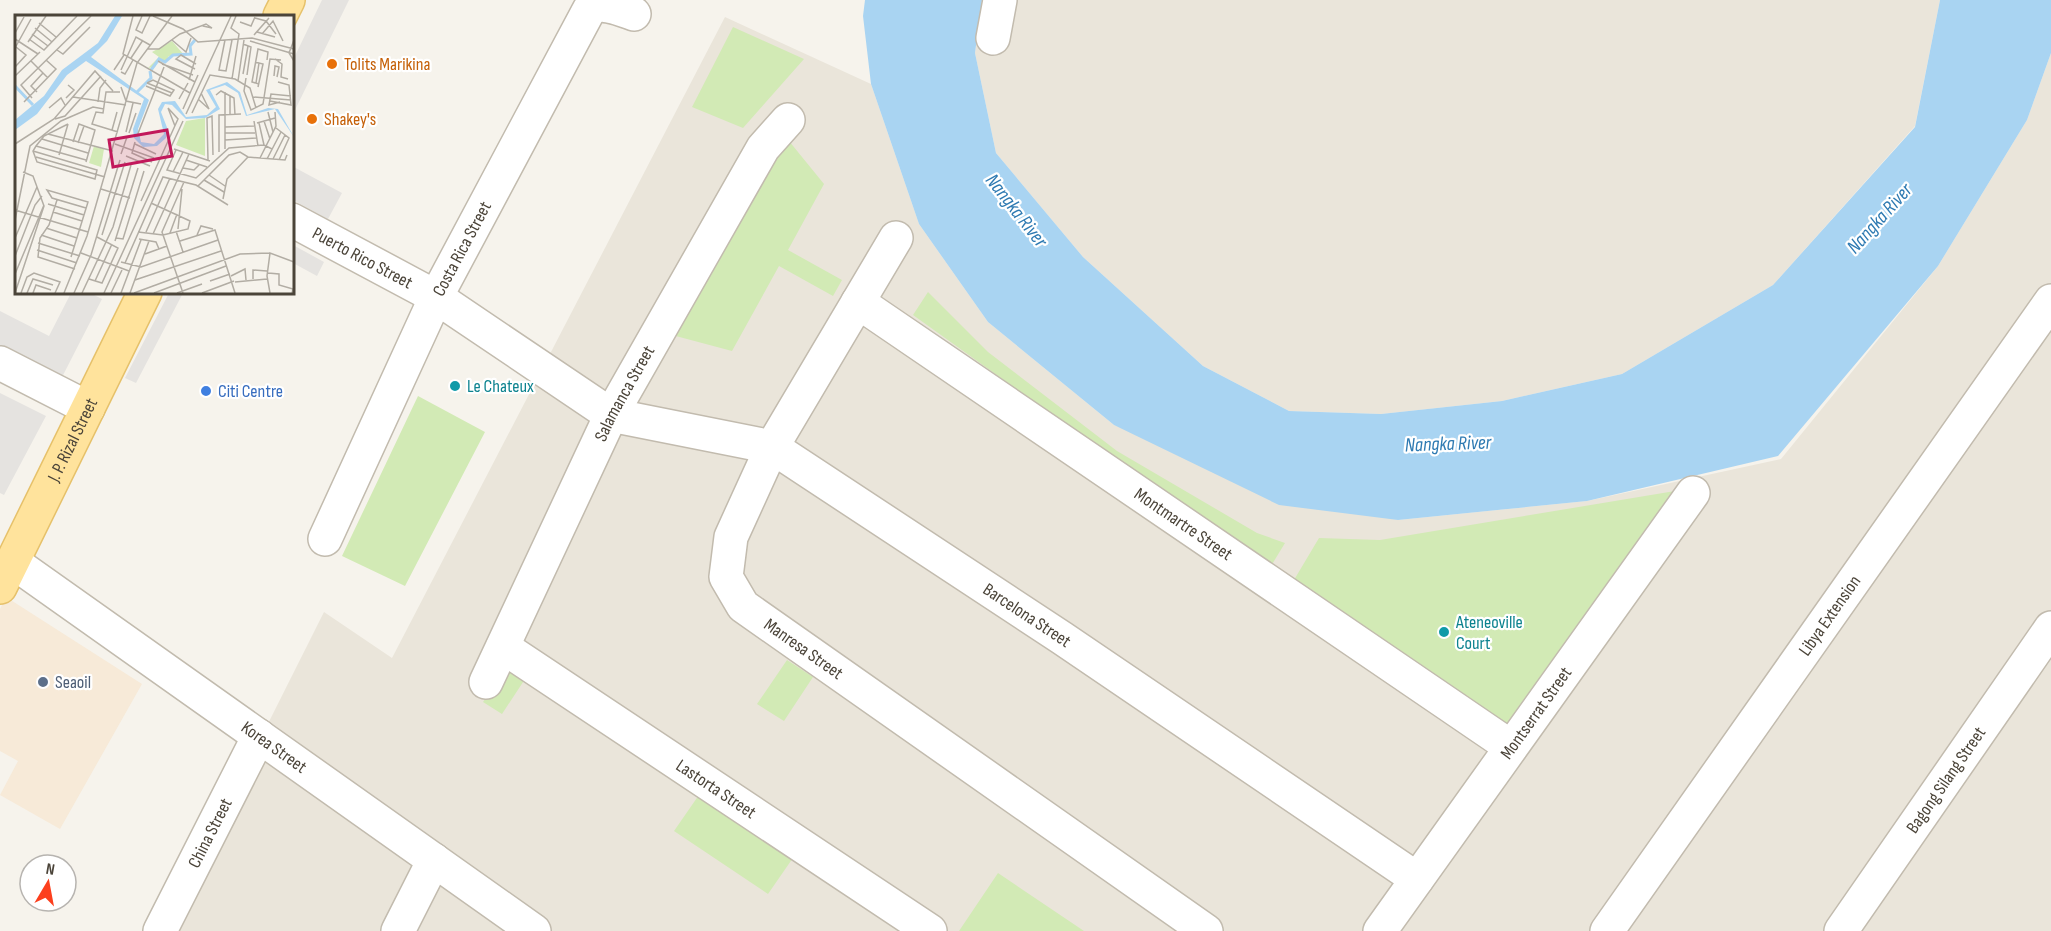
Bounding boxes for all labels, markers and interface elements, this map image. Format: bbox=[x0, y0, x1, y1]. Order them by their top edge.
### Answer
inset map bbox=[15, 15, 294, 294]
place label: Tolits Marikina bbox=[344, 54, 430, 75]
marker: Tolits Marikina bbox=[325, 57, 339, 71]
place label: Shakey's bbox=[324, 109, 376, 130]
marker: Shakey's bbox=[305, 112, 319, 126]
water label: Nangka River bbox=[980, 169, 1053, 253]
water label: Nangka River bbox=[1842, 177, 1919, 259]
street label: Costa Rica Street bbox=[428, 198, 496, 300]
street label: Puerto Rico Street bbox=[309, 223, 417, 294]
street label: Salamanca Street bbox=[590, 342, 659, 445]
place label: Le Chateux bbox=[467, 376, 534, 397]
marker: Le Chateux bbox=[448, 379, 462, 393]
place label: Citi Centre bbox=[218, 381, 283, 402]
marker: Citi Centre bbox=[199, 384, 213, 398]
street label: J. P. Rizal Street bbox=[43, 394, 102, 486]
water label: Nangka River bbox=[1404, 430, 1493, 458]
street label: Montmartre Street bbox=[1130, 484, 1237, 565]
street label: Libya Extension bbox=[1794, 572, 1865, 660]
street label: Barcelona Street bbox=[979, 579, 1075, 652]
place label: Ateneoville Court bbox=[1455, 612, 1523, 654]
street label: Manresa Street bbox=[760, 614, 847, 684]
marker: Ateneoville Court bbox=[1437, 625, 1451, 639]
street label: Montserrat Street bbox=[1496, 663, 1577, 764]
place label: Seaoil bbox=[55, 672, 91, 693]
marker: Seaoil bbox=[36, 675, 50, 689]
street label: Korea Street bbox=[237, 717, 311, 778]
street label: Bagong Silang Street bbox=[1902, 722, 1991, 837]
street label: Lastorta Street bbox=[672, 755, 760, 824]
street label: China Street bbox=[184, 794, 237, 872]
north arrow bbox=[18, 853, 78, 913]
text: N bbox=[44, 860, 56, 880]

